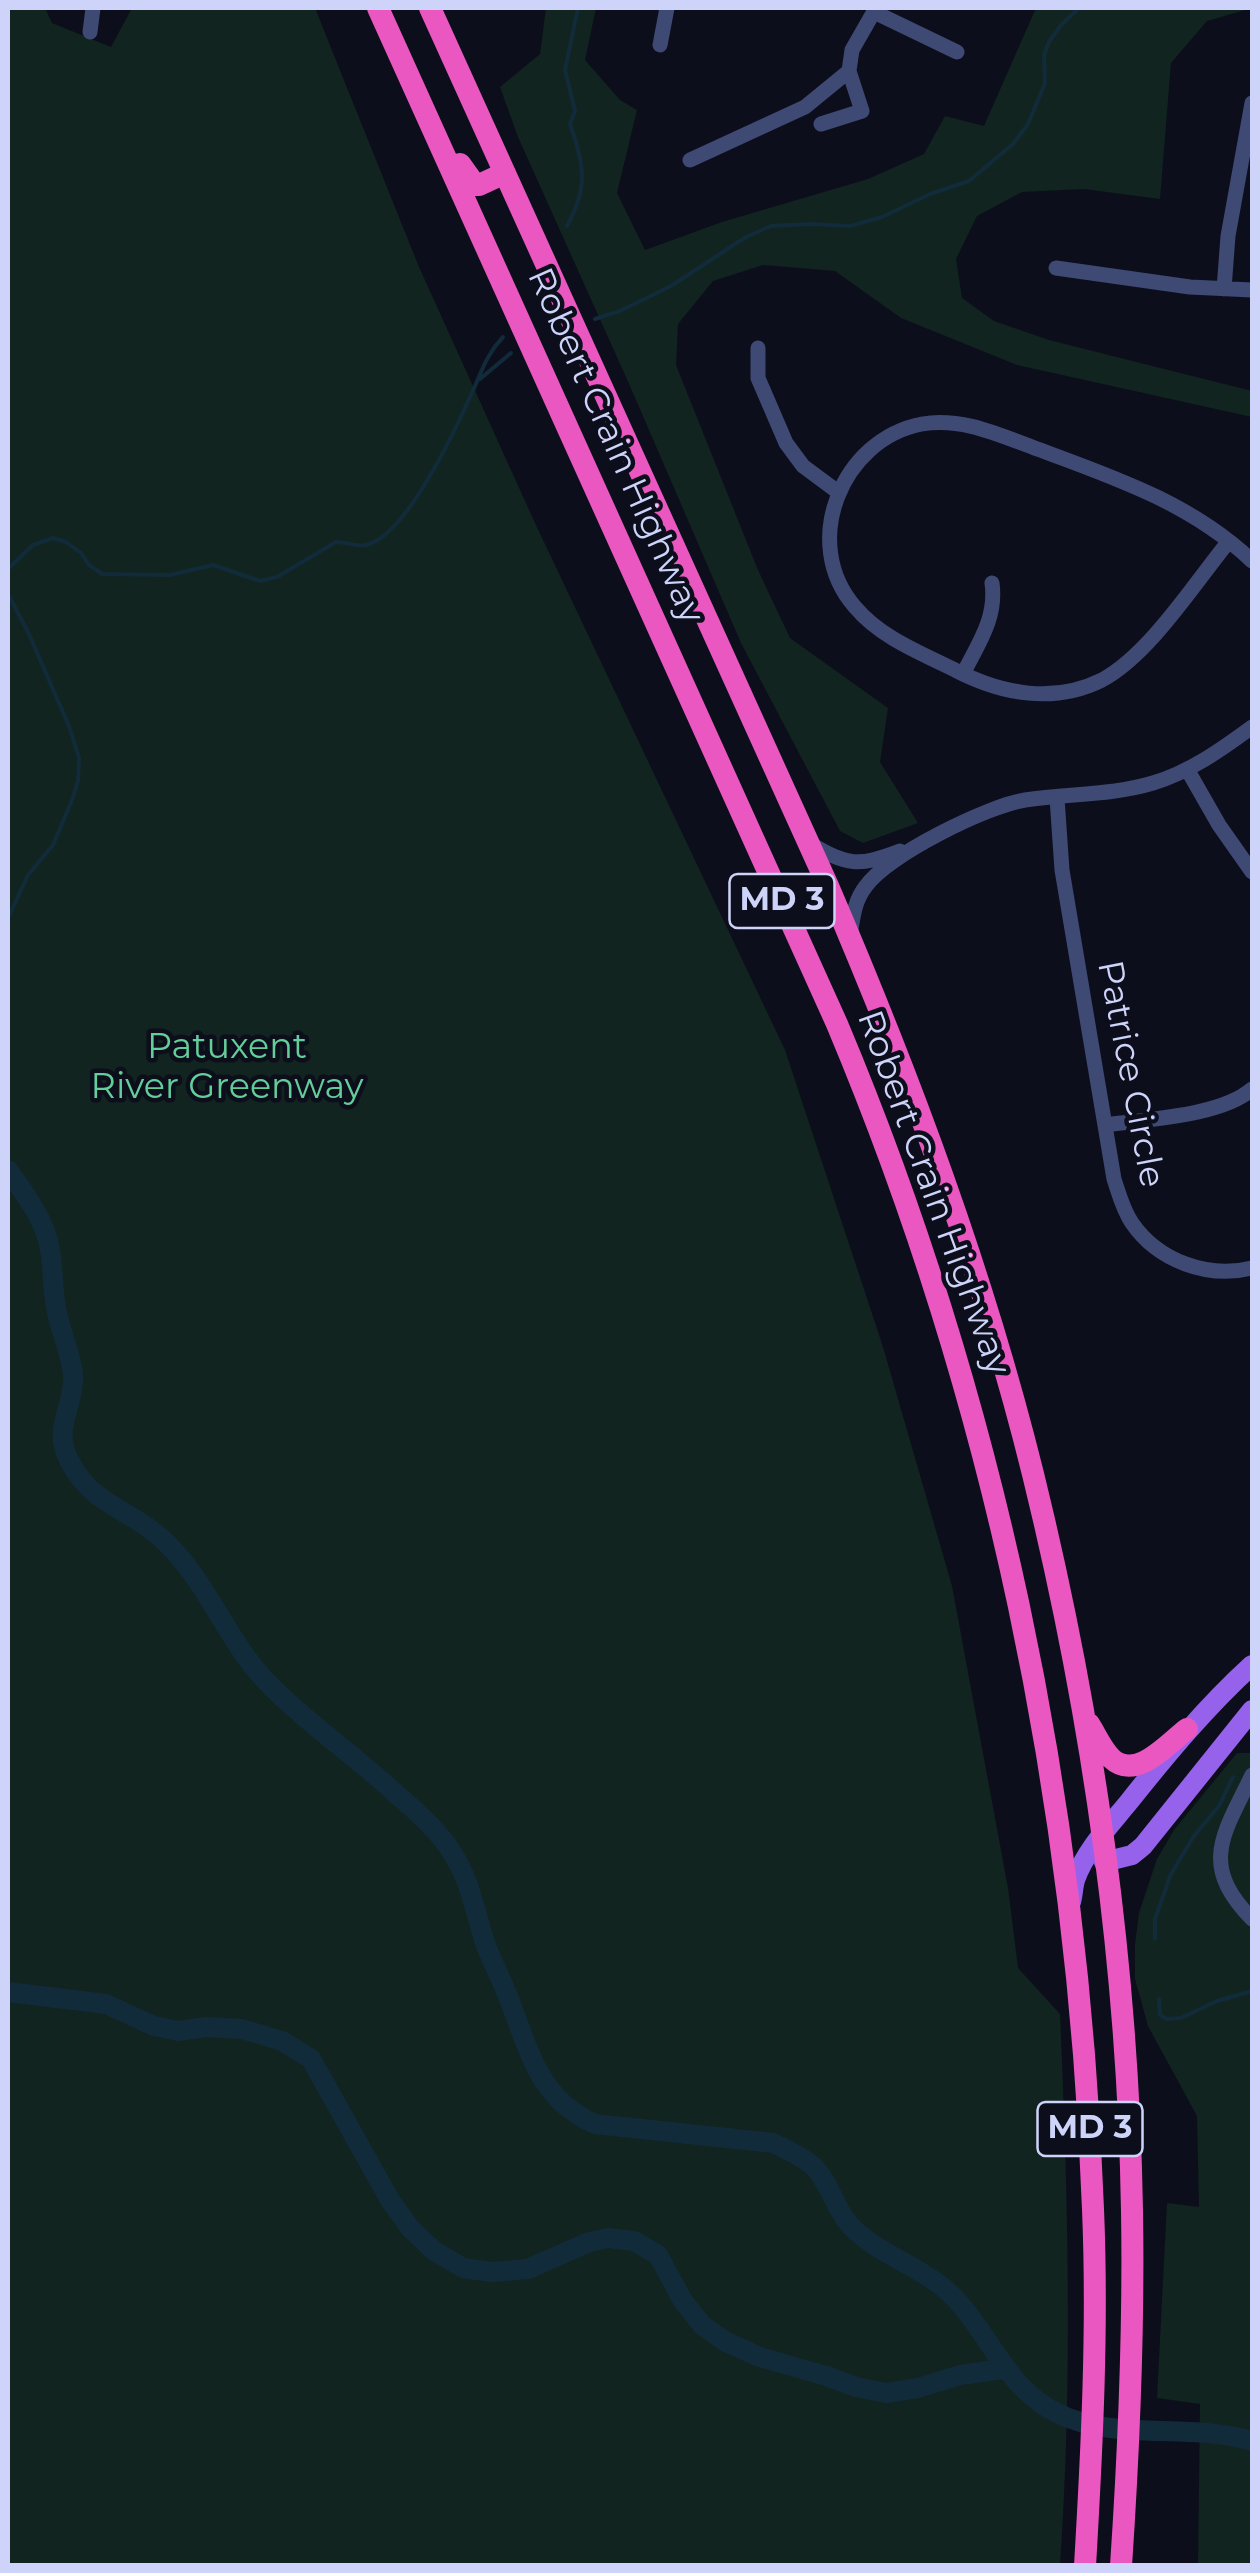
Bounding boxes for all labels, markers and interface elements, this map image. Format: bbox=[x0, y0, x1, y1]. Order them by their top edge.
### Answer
street label: Robert Crain Highway bbox=[518, 262, 712, 630]
road number: MD 3 bbox=[730, 874, 834, 928]
street label: Patrice Circle bbox=[1087, 957, 1173, 1191]
street label: Robert Crain Highway bbox=[848, 1005, 1018, 1381]
park label: Patuxent River Greenway bbox=[91, 1027, 363, 1109]
road number: MD 3 bbox=[1038, 2102, 1142, 2156]

